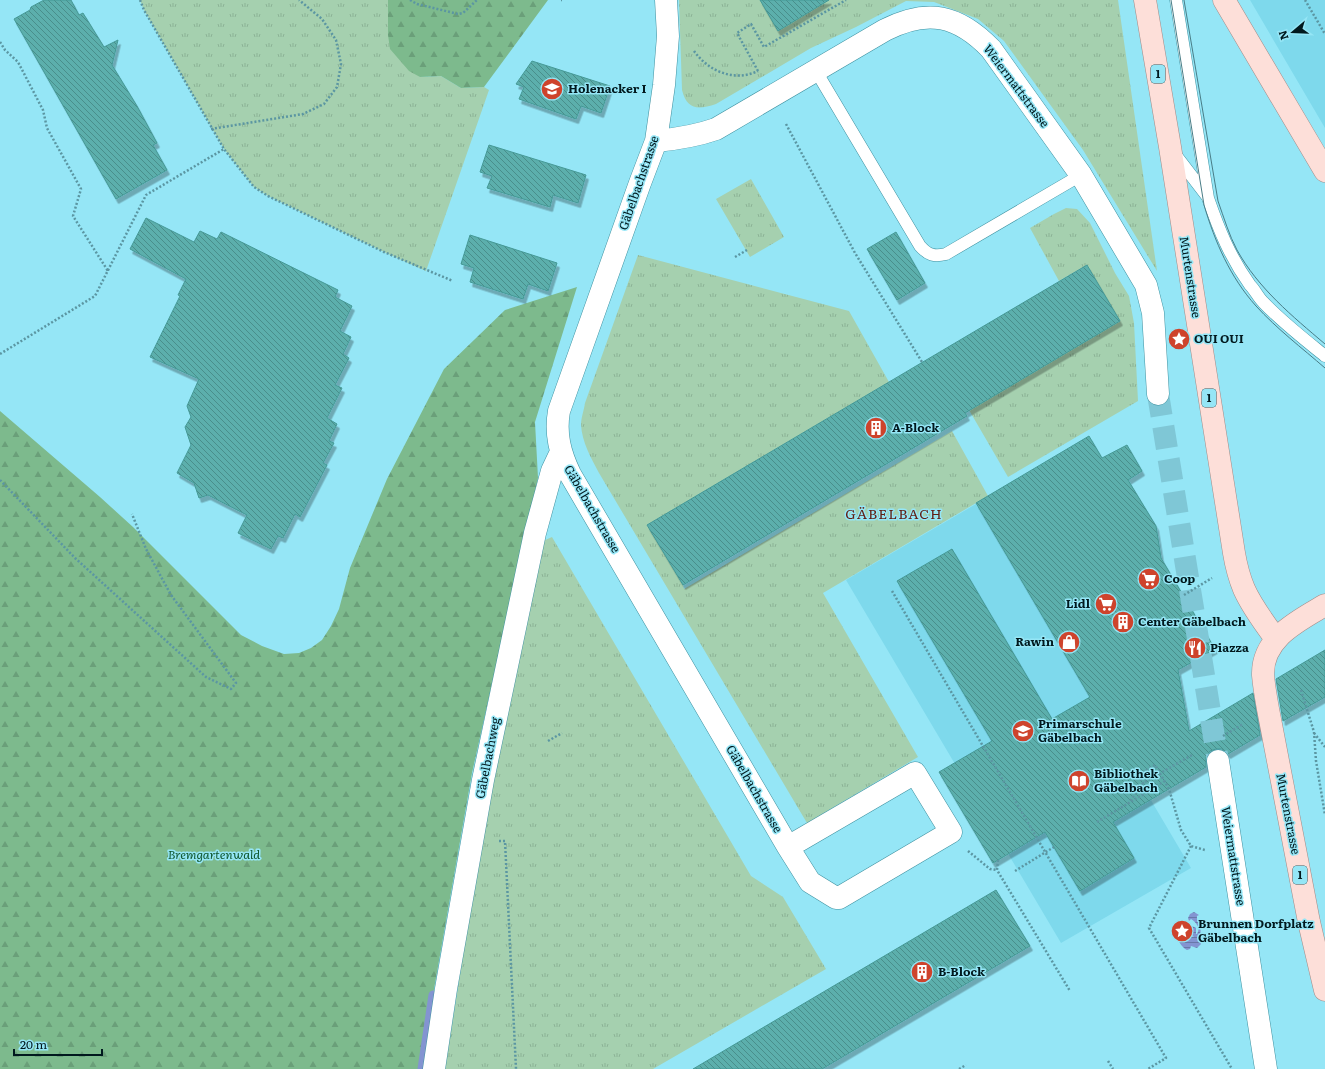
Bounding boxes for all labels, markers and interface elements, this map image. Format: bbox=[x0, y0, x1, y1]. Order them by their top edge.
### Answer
north arrow bbox=[1273, 12, 1313, 52]
text: N bbox=[1274, 29, 1292, 43]
street label: Weiermattstrasse bbox=[979, 40, 1054, 131]
road number: 1 bbox=[1151, 65, 1165, 83]
school or university icon: Holenacker I bbox=[539, 76, 565, 102]
place label: Holenacker I bbox=[568, 79, 647, 97]
street label: Gäbelbachstrasse bbox=[613, 133, 663, 232]
street label: Murtenstrasse bbox=[1176, 235, 1206, 319]
place icon: OUI OUI bbox=[1166, 326, 1192, 352]
place label: OUI OUI bbox=[1194, 329, 1244, 347]
road number: 1 bbox=[1202, 389, 1216, 407]
building icon: A-Block bbox=[863, 415, 889, 441]
place label: A-Block bbox=[892, 418, 940, 436]
street label: Gäbelbachstrasse bbox=[560, 461, 625, 556]
district label: GÄBELBACH bbox=[845, 503, 943, 523]
supermarket icon: Coop bbox=[1136, 566, 1162, 592]
place label: Coop bbox=[1164, 569, 1195, 587]
supermarket icon: Lidl bbox=[1093, 591, 1119, 617]
place label: Lidl bbox=[1066, 594, 1091, 612]
building icon: Center Gäbelbach bbox=[1110, 609, 1136, 635]
place label: Center Gäbelbach bbox=[1138, 612, 1246, 630]
shop icon: Rawin bbox=[1056, 629, 1082, 655]
place label: Rawin bbox=[1015, 632, 1055, 650]
restaurant icon: Piazza bbox=[1182, 635, 1208, 661]
place label: Piazza bbox=[1210, 638, 1249, 656]
place label: Primarschule Gäbelbach bbox=[1038, 714, 1122, 746]
street label: Gäbelbachweg bbox=[470, 715, 504, 800]
school or university icon: Primarschule Gäbelbach bbox=[1010, 718, 1036, 744]
street label: Gäbelbachstrasse bbox=[722, 741, 787, 836]
place label: Bibliothek Gäbelbach bbox=[1094, 764, 1159, 796]
library icon: Bibliothek Gäbelbach bbox=[1066, 768, 1092, 794]
street label: Murtenstrasse bbox=[1272, 772, 1306, 856]
street label: Weiermattstrasse bbox=[1217, 805, 1251, 907]
park label: Bremgartenwald bbox=[168, 845, 260, 863]
road number: 1 bbox=[1293, 866, 1307, 884]
place label: Brunnen Dorfplatz Gäbelbach bbox=[1198, 914, 1314, 946]
place icon: Brunnen Dorfplatz Gäbelbach bbox=[1169, 918, 1195, 944]
building icon: B-Block bbox=[909, 959, 935, 985]
place label: B-Block bbox=[938, 962, 986, 980]
scale bar bbox=[14, 1031, 102, 1057]
text: 20 m bbox=[20, 1035, 47, 1053]

